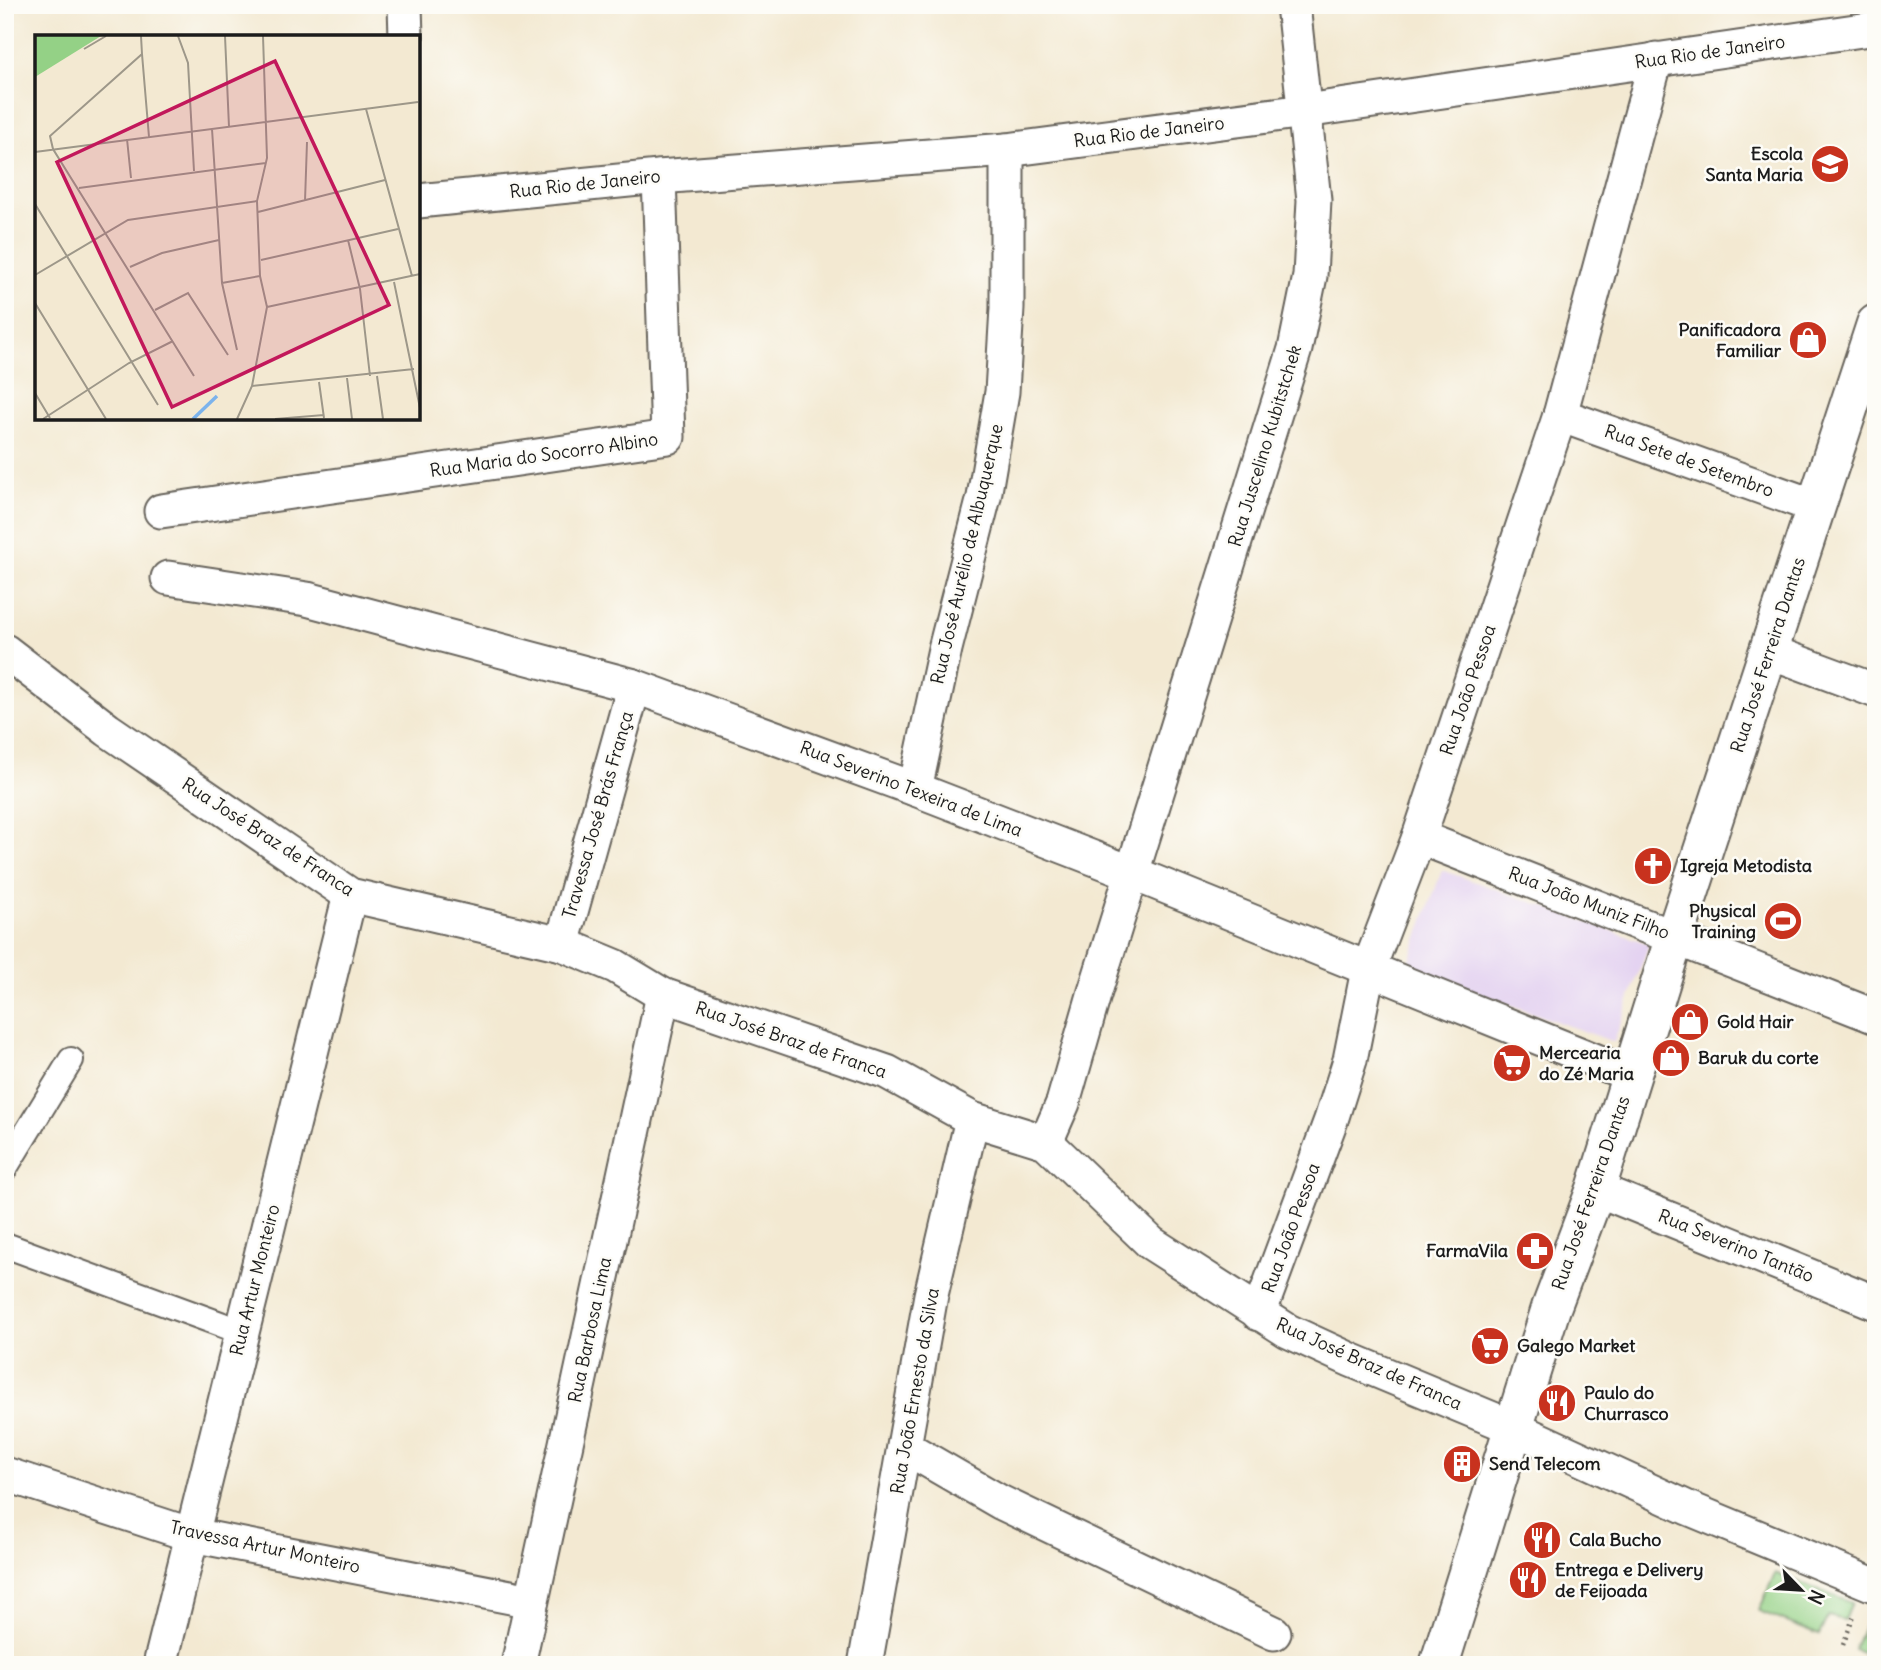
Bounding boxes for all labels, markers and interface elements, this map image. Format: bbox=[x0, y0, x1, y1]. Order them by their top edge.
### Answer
street label: Rua Rio de Janeiro bbox=[1633, 30, 1787, 73]
inset map bbox=[35, 35, 420, 420]
street label: Rua Rio de Janeiro bbox=[1072, 111, 1226, 152]
place label: Escola Santa Maria bbox=[1705, 142, 1803, 186]
school or university icon: Escola Santa Maria bbox=[1809, 143, 1851, 185]
street label: Rua Rio de Janeiro bbox=[508, 164, 662, 203]
place label: Panificadora Familiar bbox=[1679, 318, 1782, 362]
shop icon: Panificadora Familiar bbox=[1787, 319, 1829, 361]
street label: Rua Juscelino Kubitstchek bbox=[1223, 342, 1306, 550]
street label: Rua Sete de Setembro bbox=[1601, 419, 1777, 502]
street label: Rua José Aurélio de Albuquerque bbox=[925, 421, 1008, 686]
street label: Rua Maria do Socorro Albino bbox=[428, 427, 660, 482]
street label: Rua José Ferreira Dantas bbox=[1725, 554, 1810, 755]
street label: Rua João Pessoa bbox=[1434, 621, 1501, 758]
street label: Travessa José Brás França bbox=[557, 709, 638, 921]
street label: Rua Severino Texeira de Lima bbox=[797, 735, 1026, 842]
street label: Rua José Braz de Franca bbox=[178, 772, 359, 901]
church icon: Igreja Metodista bbox=[1632, 845, 1674, 887]
place label: Igreja Metodista bbox=[1680, 854, 1812, 877]
street label: Rua João Muniz Filho bbox=[1505, 861, 1673, 944]
place label: Physical Training bbox=[1689, 899, 1756, 943]
sports icon: Physical Training bbox=[1762, 900, 1804, 942]
street label: Rua José Braz de Franca bbox=[692, 996, 890, 1083]
shop icon: Gold Hair bbox=[1669, 1001, 1711, 1043]
place label: Gold Hair bbox=[1717, 1010, 1794, 1033]
shop icon: Baruk du corte bbox=[1650, 1037, 1692, 1079]
place label: Mercearia do Zé Maria bbox=[1539, 1041, 1634, 1085]
supermarket icon: Mercearia do Zé Maria bbox=[1491, 1042, 1533, 1084]
place label: Baruk du corte bbox=[1698, 1046, 1819, 1069]
street label: Rua José Ferreira Dantas bbox=[1546, 1093, 1635, 1293]
street label: Rua João Pessoa bbox=[1256, 1160, 1325, 1296]
street label: Rua Artur Monteiro bbox=[225, 1202, 284, 1358]
street label: Rua Severino Tantão bbox=[1655, 1204, 1817, 1287]
pharmacy icon: FarmaVila bbox=[1514, 1230, 1556, 1272]
place label: FarmaVila bbox=[1426, 1239, 1508, 1262]
street label: Rua Barbosa Lima bbox=[563, 1255, 616, 1405]
street label: Rua João Ernesto da Silva bbox=[885, 1286, 944, 1496]
street label: Rua José Braz de Franca bbox=[1273, 1312, 1466, 1415]
supermarket icon: Galego Market bbox=[1469, 1325, 1511, 1367]
place label: Galego Market bbox=[1517, 1334, 1636, 1357]
place label: Paulo do Churrasco bbox=[1584, 1381, 1669, 1425]
restaurant icon: Paulo do Churrasco bbox=[1536, 1382, 1578, 1424]
building icon: Send Telecom bbox=[1441, 1443, 1483, 1485]
place label: Send Telecom bbox=[1489, 1452, 1601, 1475]
street label: Travessa Artur Monteiro bbox=[168, 1515, 362, 1578]
restaurant icon: Cala Bucho bbox=[1521, 1519, 1563, 1561]
place label: Cala Bucho bbox=[1569, 1528, 1661, 1551]
north arrow bbox=[1766, 1554, 1836, 1624]
place label: Entrega e Delivery de Feijoada bbox=[1555, 1558, 1703, 1602]
restaurant icon: Entrega e Delivery de Feijoada bbox=[1507, 1559, 1549, 1601]
text: N bbox=[1803, 1586, 1830, 1608]

